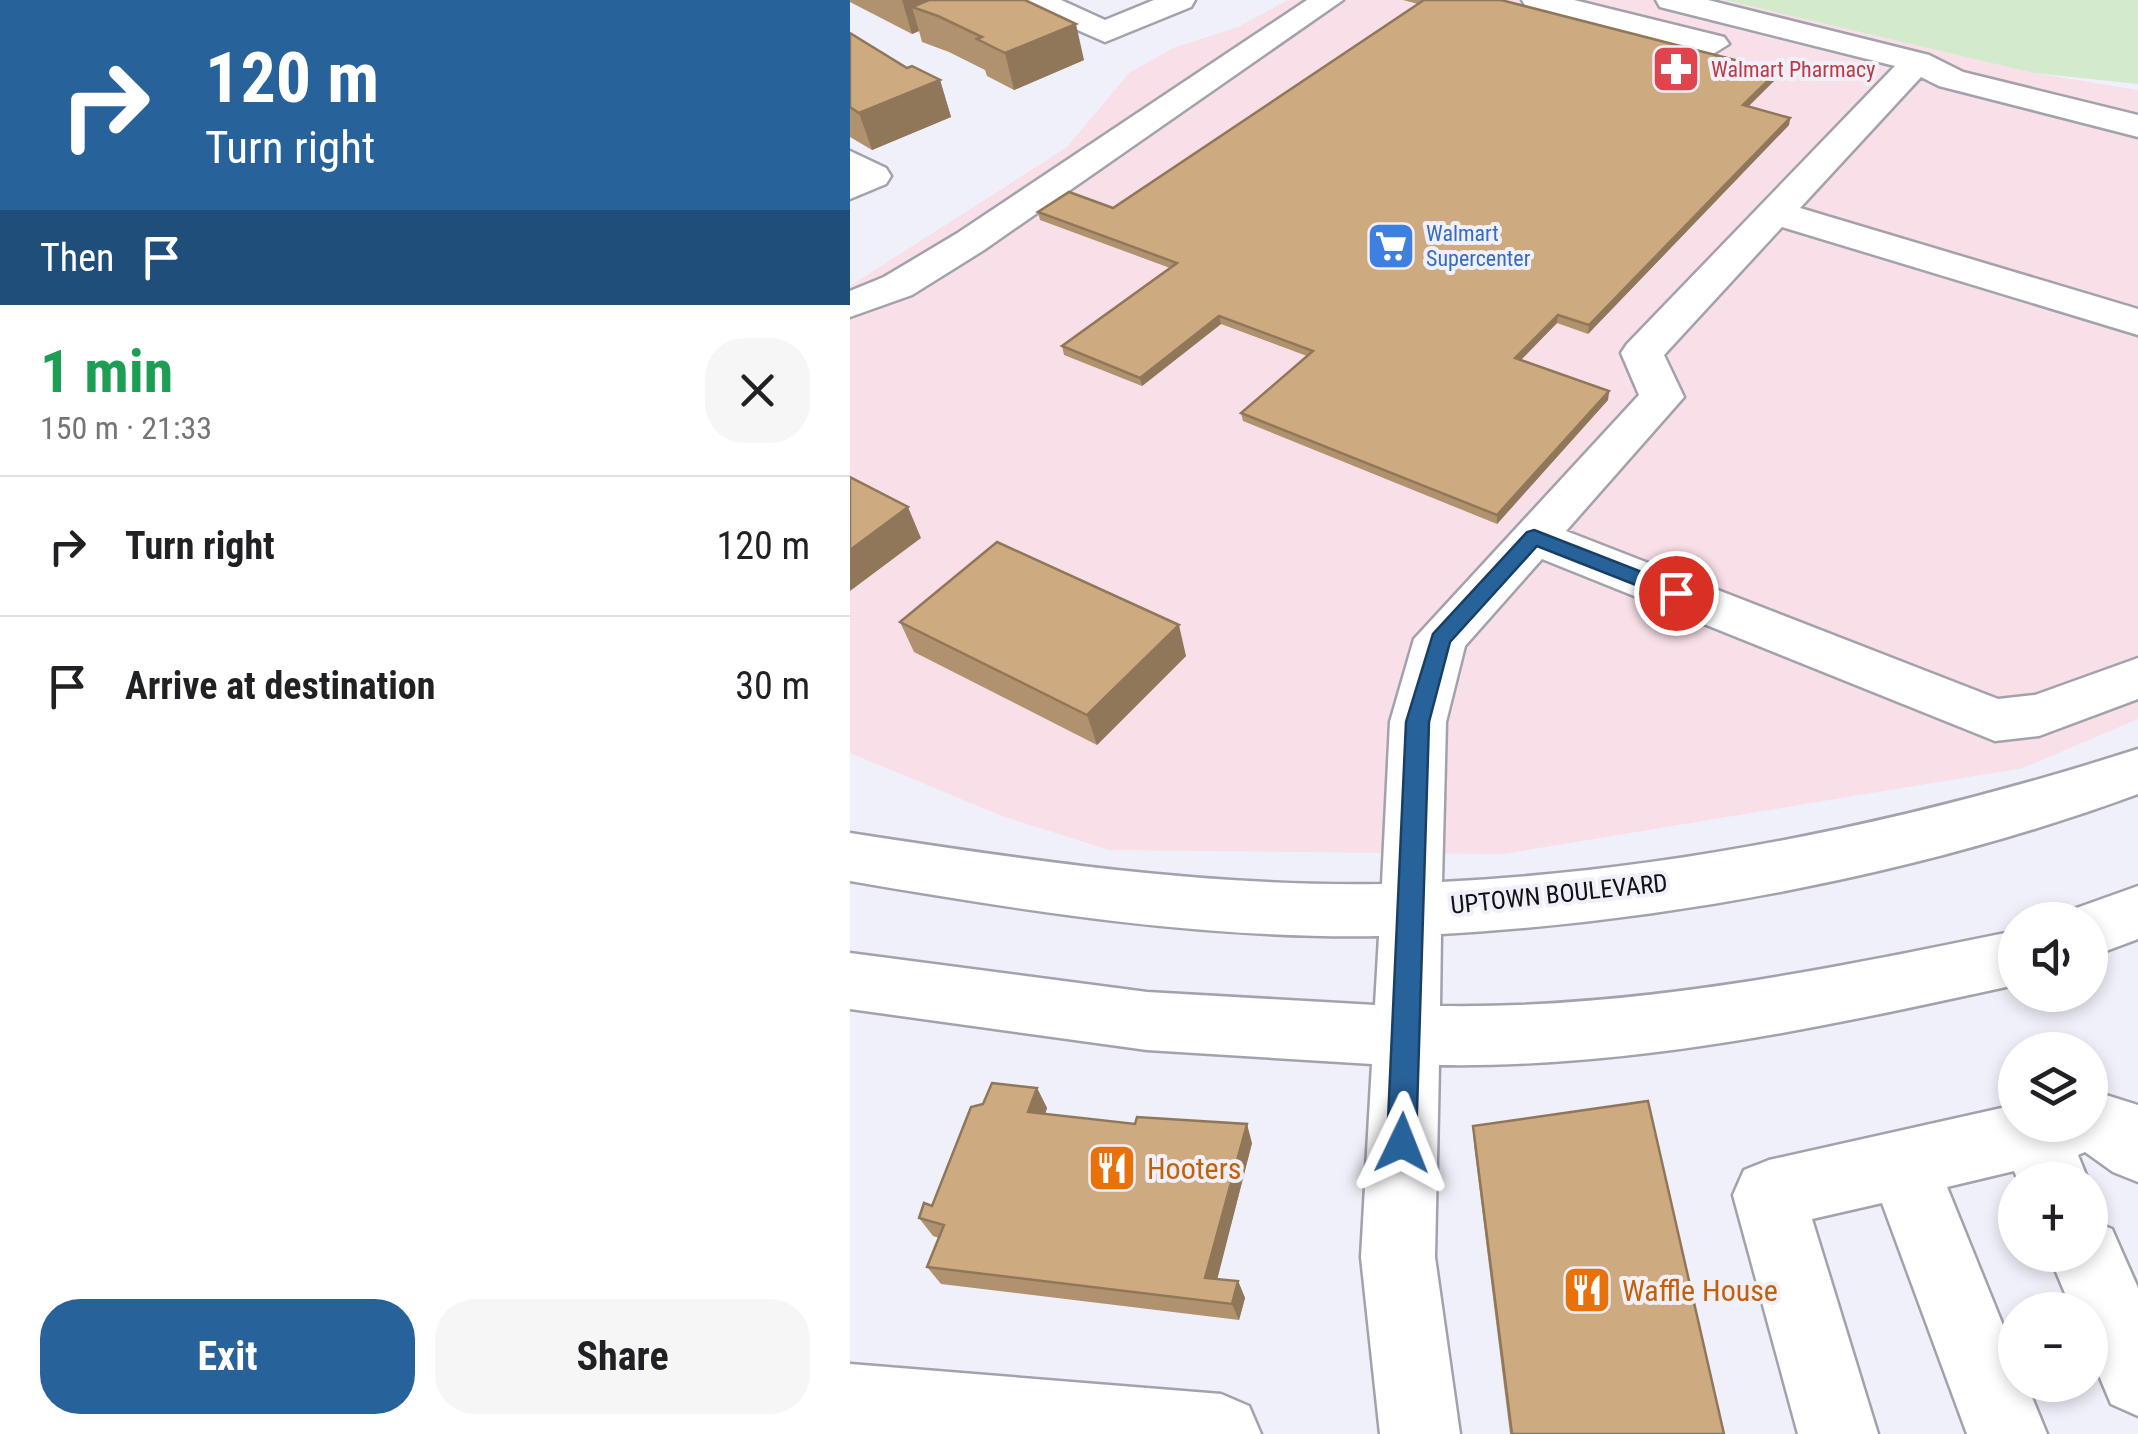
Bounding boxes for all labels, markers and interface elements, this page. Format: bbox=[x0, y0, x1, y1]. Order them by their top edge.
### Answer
text: 120 m bbox=[205, 37, 379, 119]
icon: right bbox=[40, 40, 170, 170]
pharmacy icon: Walmart Pharmacy bbox=[1650, 43, 1702, 95]
place label: Walmart Pharmacy bbox=[1711, 57, 1875, 82]
text: Turn right bbox=[205, 121, 375, 174]
supermarket icon: Walmart Supercenter bbox=[1365, 220, 1417, 272]
place label: Walmart Supercenter bbox=[1426, 221, 1531, 271]
icon: arrive bbox=[134, 230, 189, 285]
text: Then bbox=[40, 236, 114, 280]
text: 1 min bbox=[40, 336, 173, 407]
button: close bbox=[705, 338, 810, 443]
text: 150 m · 21:33 bbox=[40, 409, 212, 447]
icon: right bbox=[40, 519, 95, 574]
text: Turn right bbox=[125, 524, 275, 568]
text: 120 m bbox=[716, 524, 810, 568]
pin bbox=[1634, 551, 1719, 636]
icon: arrive bbox=[1649, 566, 1704, 621]
icon: arrive bbox=[40, 659, 95, 714]
text: Arrive at destination bbox=[125, 664, 435, 708]
text: 30 m bbox=[735, 664, 810, 708]
street label: UPTOWN BOULEVARD bbox=[1449, 868, 1669, 920]
map controls bbox=[1998, 902, 2108, 1402]
button: sound bbox=[1998, 902, 2108, 1012]
button: layers bbox=[1998, 1032, 2108, 1142]
position arrow bbox=[1350, 1091, 1454, 1195]
restaurant icon: Hooters bbox=[1086, 1142, 1138, 1194]
place label: Hooters bbox=[1147, 1151, 1241, 1186]
button: + bbox=[1998, 1162, 2108, 1272]
restaurant icon: Waffle House bbox=[1561, 1264, 1613, 1316]
place label: Waffle House bbox=[1622, 1273, 1778, 1308]
button: − bbox=[1998, 1292, 2108, 1402]
button: Exit bbox=[40, 1299, 415, 1414]
button: Share bbox=[435, 1299, 810, 1414]

